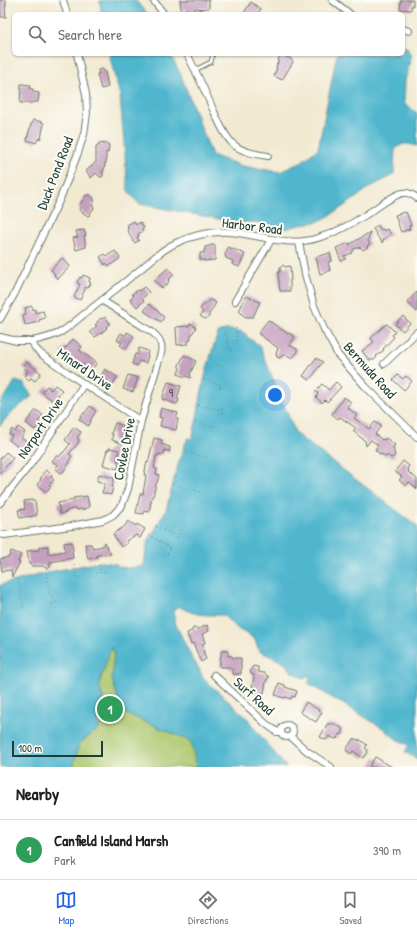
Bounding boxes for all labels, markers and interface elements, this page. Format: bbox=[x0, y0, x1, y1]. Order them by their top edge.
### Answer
search box bbox=[12, 12, 405, 56]
icon: search bbox=[26, 23, 48, 45]
text: Search here bbox=[58, 24, 122, 45]
street label: Duck Pond Road bbox=[32, 133, 77, 212]
street label: Harbor Road bbox=[221, 212, 284, 239]
street label: Bermuda Road bbox=[340, 337, 401, 403]
street label: Minard Drive bbox=[54, 343, 117, 395]
house number: 9 bbox=[169, 384, 174, 401]
your location bbox=[265, 385, 285, 405]
street label: Norport Drive bbox=[12, 393, 68, 463]
street label: Covlee Drive bbox=[108, 416, 139, 482]
street label: Surf Road bbox=[230, 672, 279, 719]
pin: 1 bbox=[97, 694, 123, 724]
scale bar bbox=[12, 739, 103, 758]
text: 100 m bbox=[18, 741, 42, 755]
text: Nearby bbox=[16, 782, 59, 805]
text: Canfield Island Marsh bbox=[54, 830, 168, 851]
text: 1 bbox=[27, 841, 31, 859]
text: 390 m bbox=[373, 841, 401, 859]
text: Park bbox=[54, 851, 76, 869]
tab: Map bbox=[55, 889, 77, 927]
tab: Directions bbox=[188, 889, 229, 927]
tab: Saved bbox=[339, 889, 362, 927]

